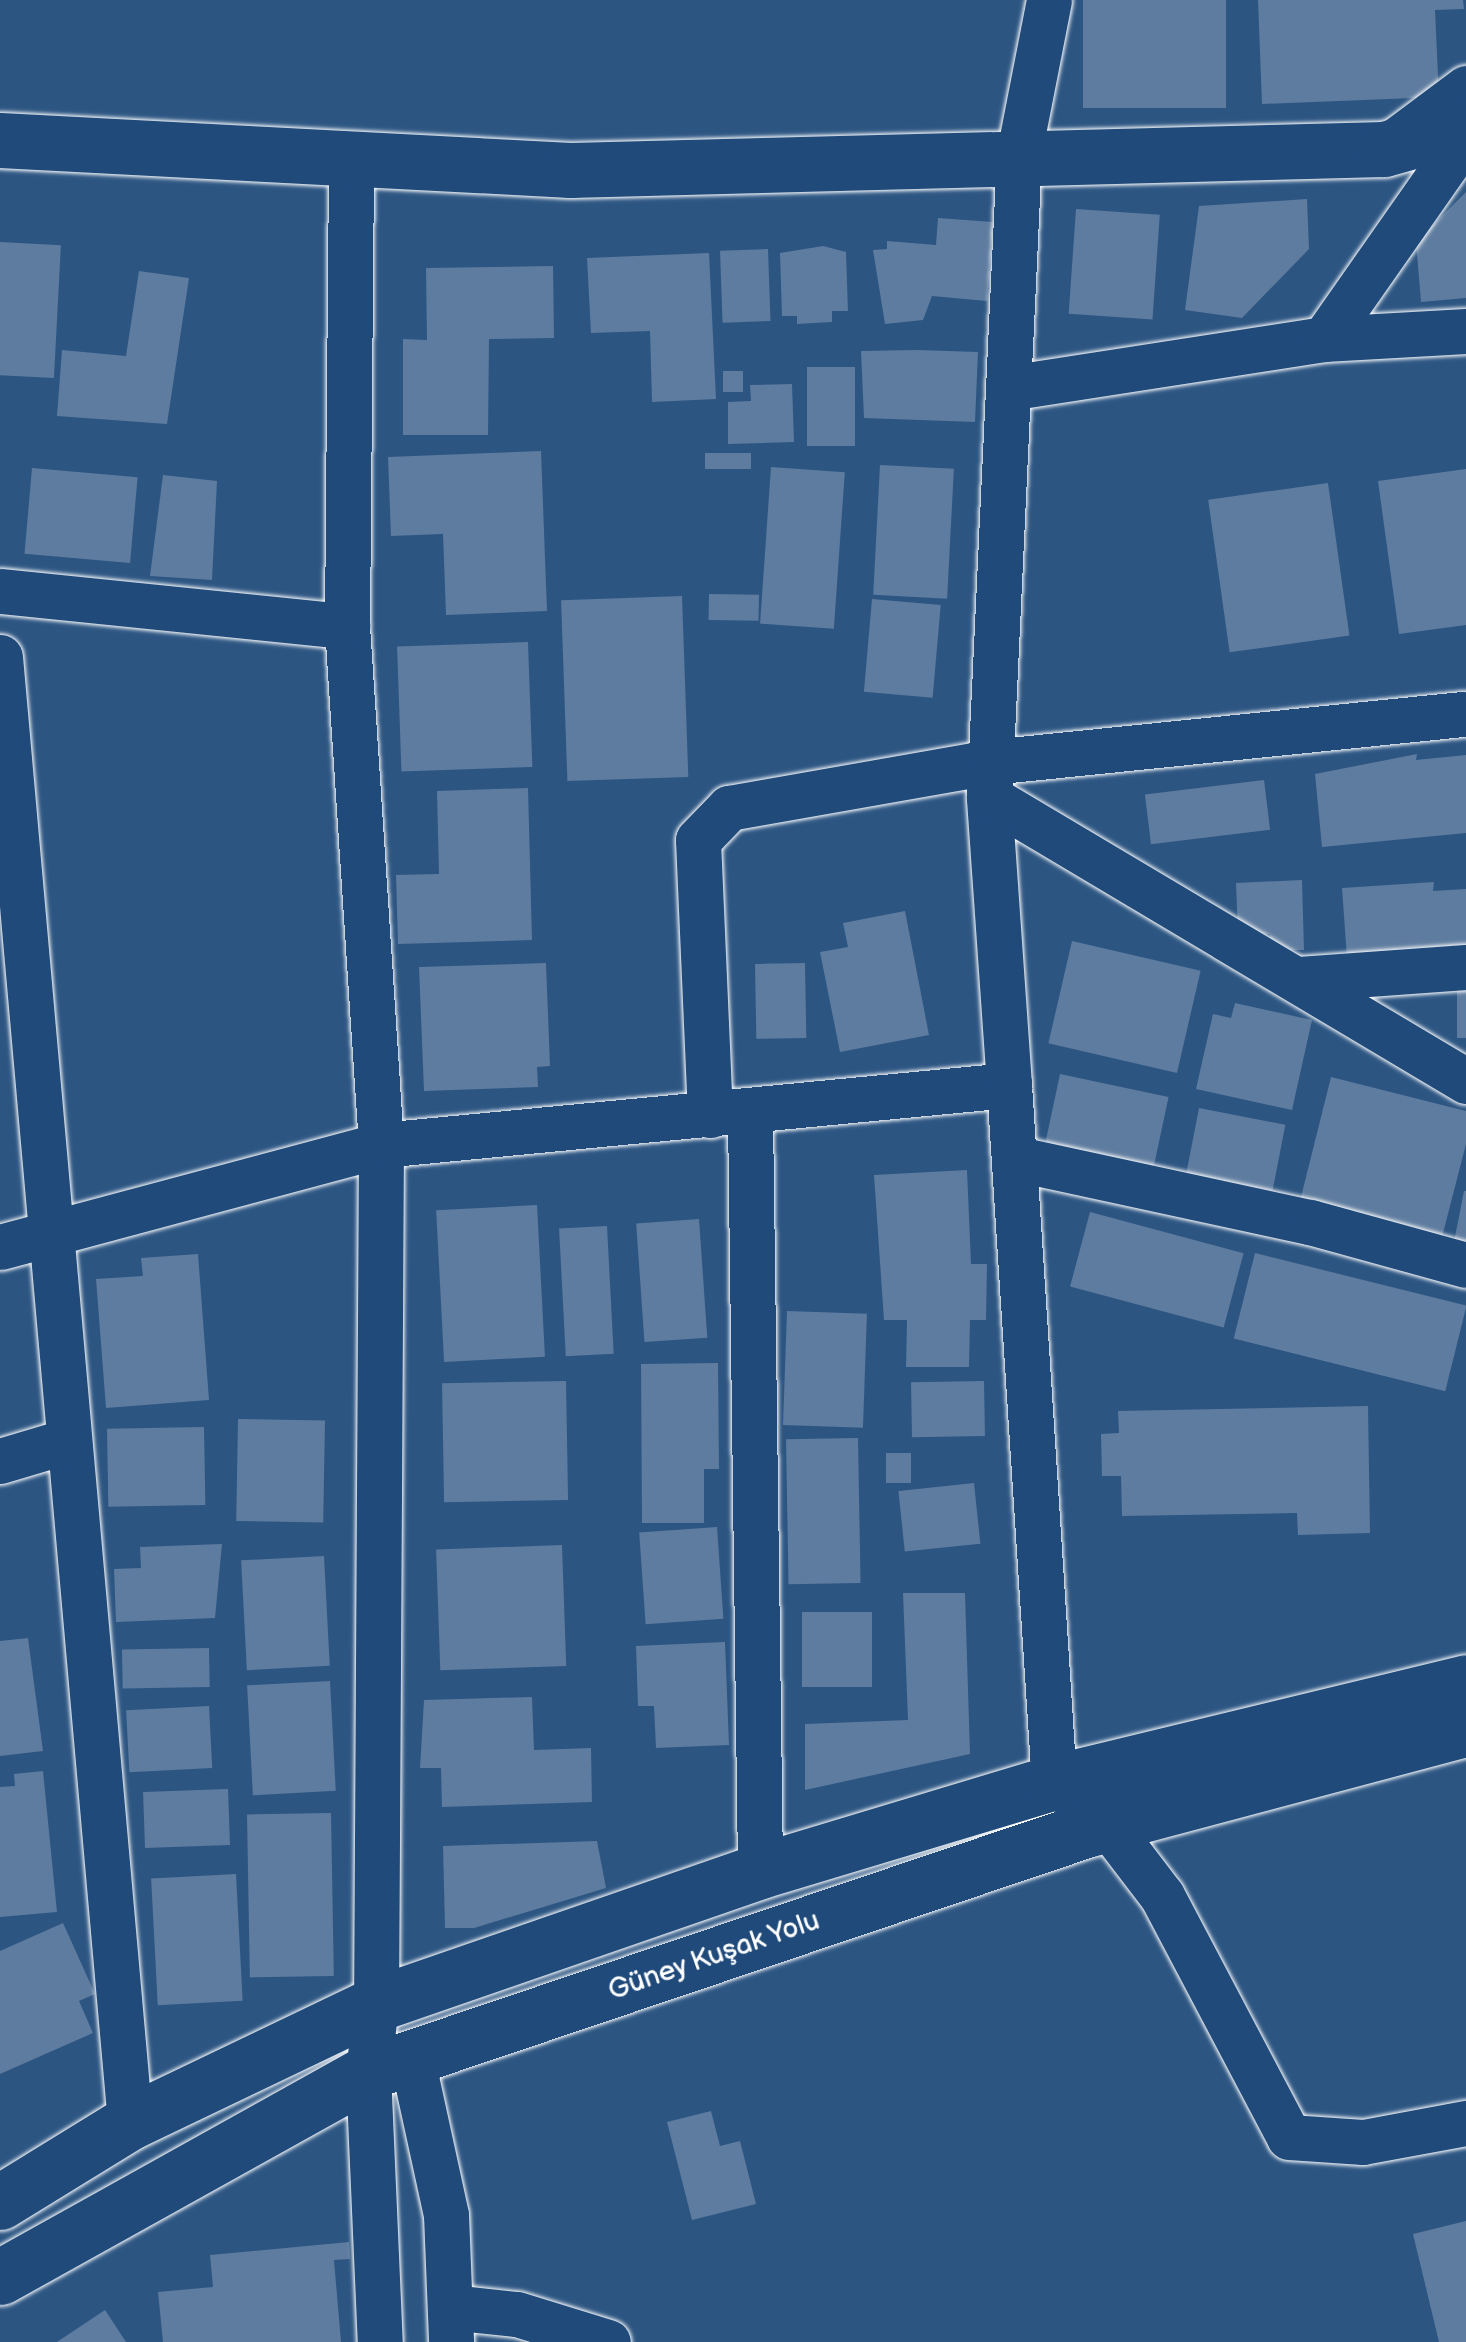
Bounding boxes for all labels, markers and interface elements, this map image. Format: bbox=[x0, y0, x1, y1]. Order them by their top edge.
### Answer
street label: Güney Kuşak Yolu bbox=[602, 1904, 826, 2008]

